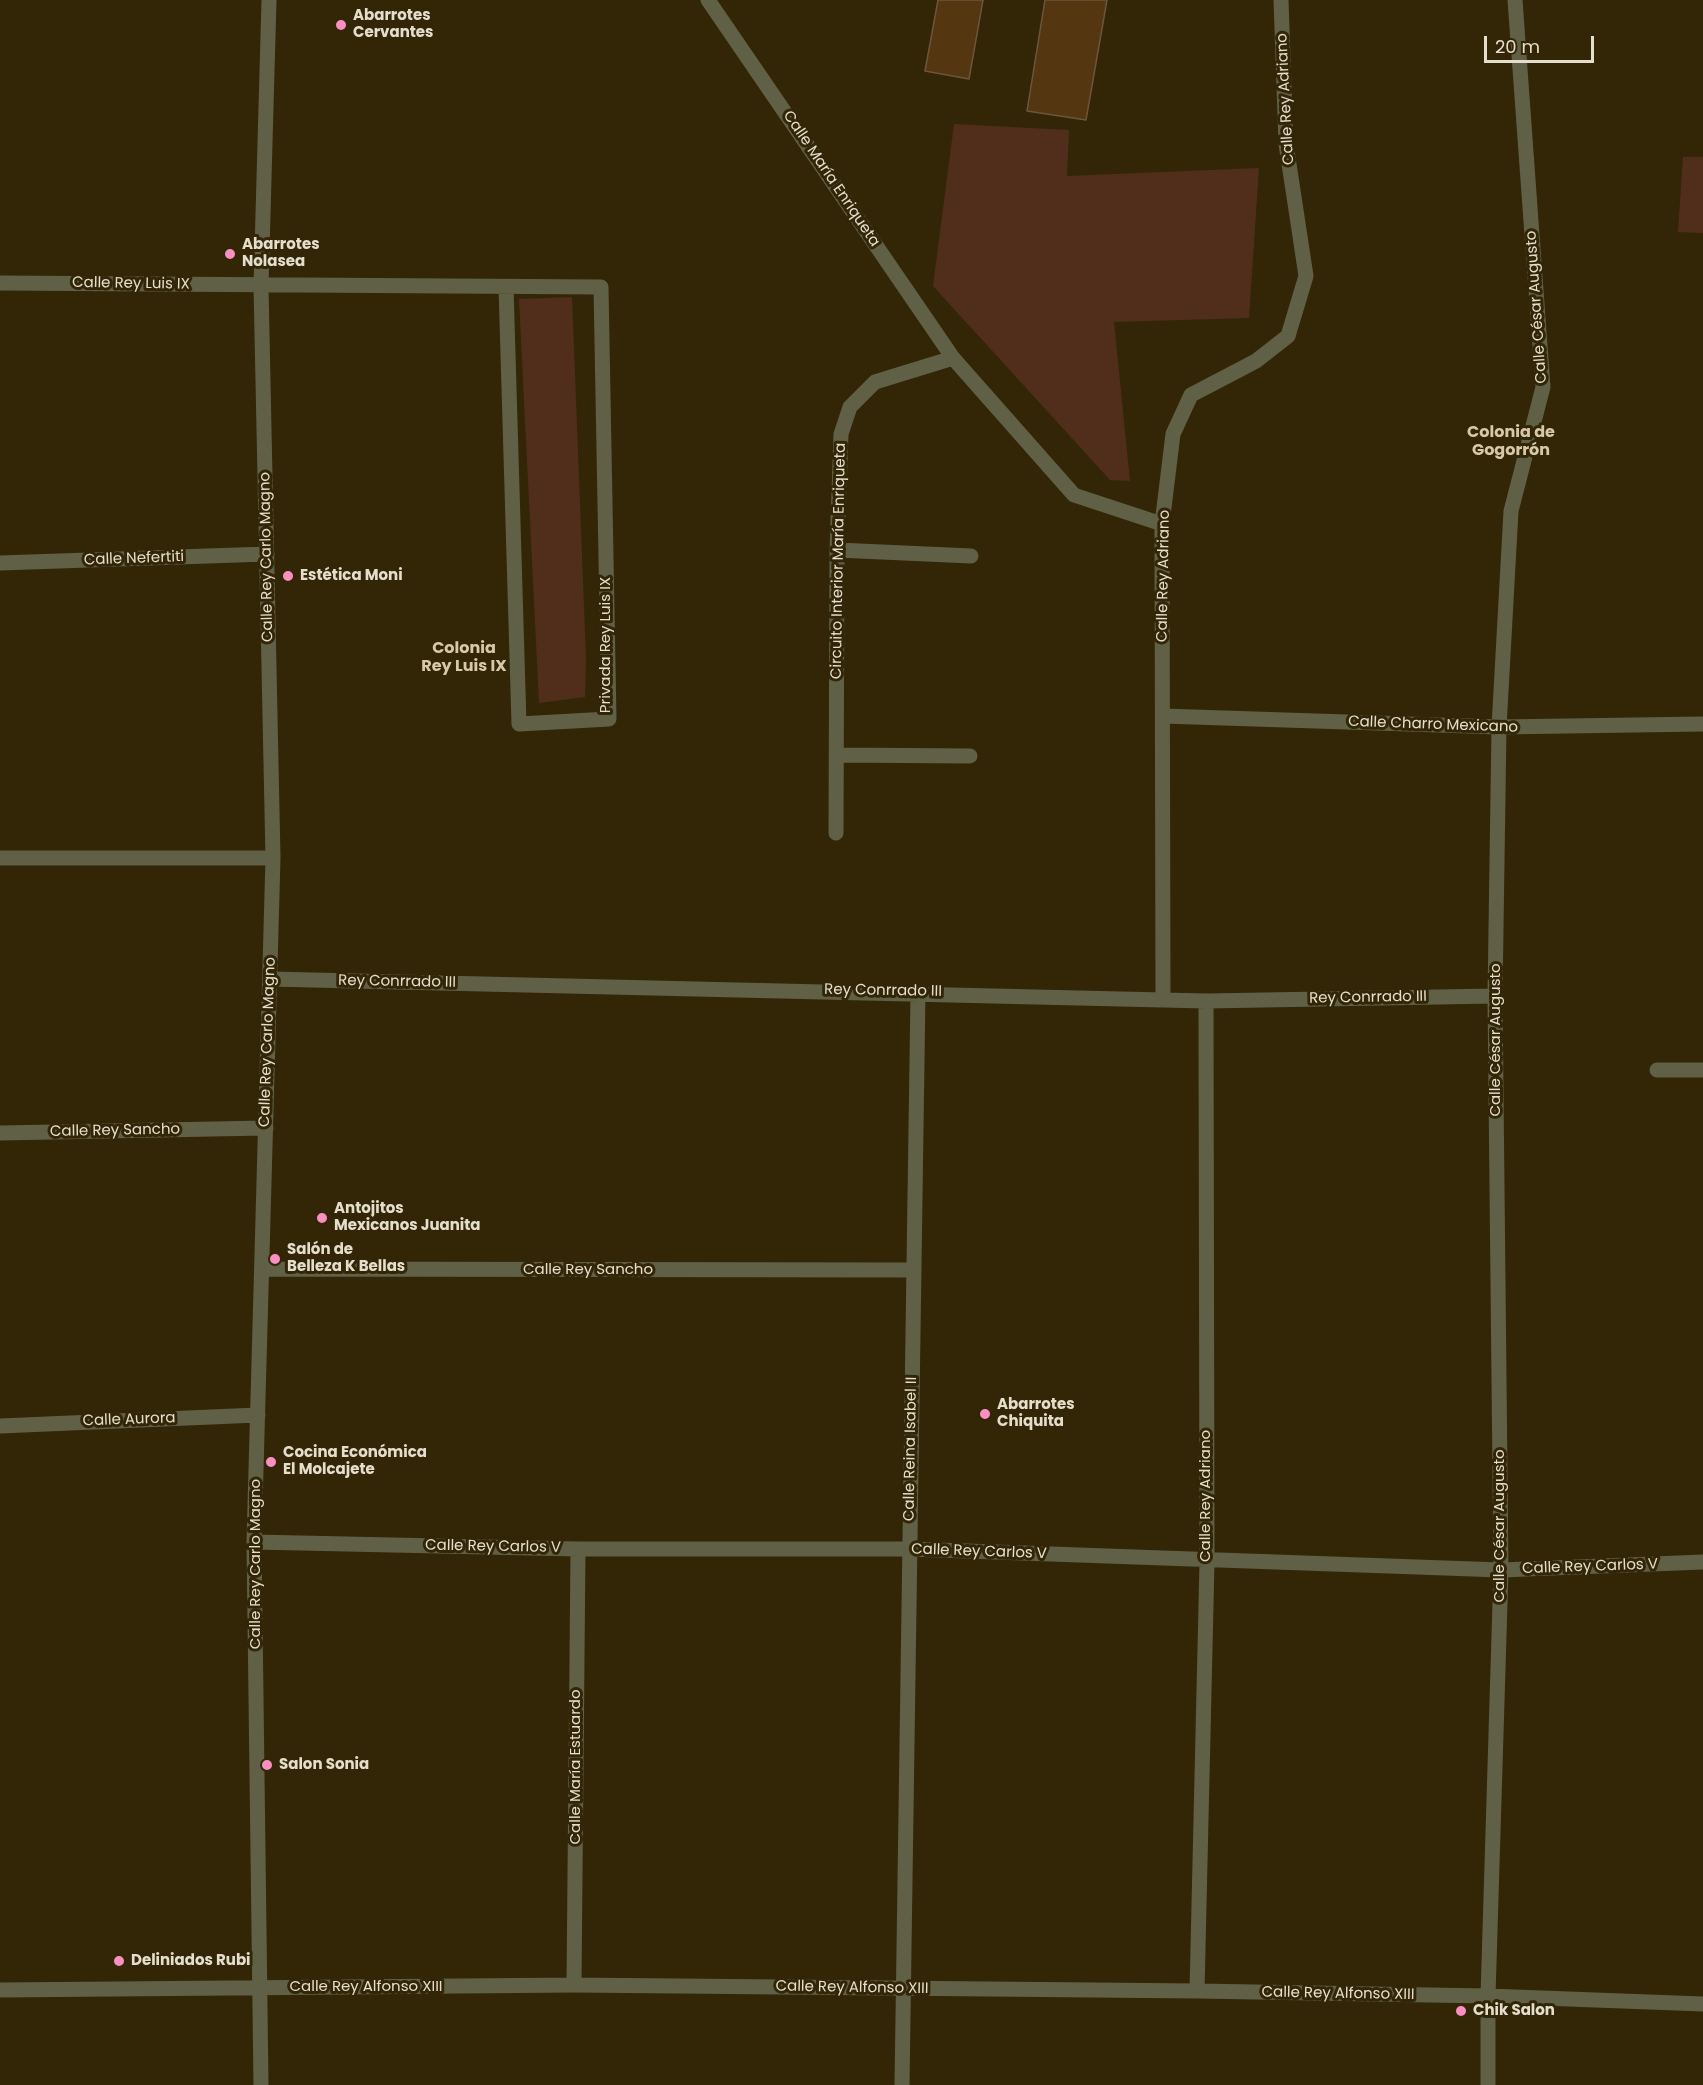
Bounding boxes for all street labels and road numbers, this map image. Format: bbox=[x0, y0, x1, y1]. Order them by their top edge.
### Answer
street label: Calle Rey Adriano bbox=[1274, 33, 1298, 165]
street label: Calle María Enriqueta bbox=[779, 108, 883, 250]
street label: Calle César Augusto bbox=[1523, 230, 1551, 384]
street label: Calle Rey Luis IX bbox=[72, 274, 190, 294]
street label: Circuito Interior María Enriqueta bbox=[828, 443, 850, 679]
street label: Calle Rey Carlo Magno bbox=[257, 472, 277, 642]
street label: Calle Rey Adriano bbox=[1154, 510, 1174, 642]
street label: Calle Nefertiti bbox=[84, 548, 184, 570]
street label: Privada Rey Luis IX bbox=[597, 577, 615, 713]
street label: Calle Charro Mexicano bbox=[1348, 713, 1518, 737]
street label: Calle Rey Carlo Magno bbox=[256, 957, 280, 1127]
street label: Calle César Augusto bbox=[1487, 963, 1505, 1117]
street label: Rey Conrrado III bbox=[338, 972, 456, 992]
street label: Rey Conrrado III bbox=[824, 981, 942, 1001]
street label: Rey Conrrado III bbox=[1309, 988, 1427, 1008]
street label: Calle Rey Sancho bbox=[50, 1121, 180, 1141]
street label: Calle Rey Sancho bbox=[523, 1261, 653, 1279]
street label: Calle Reina Isabel II bbox=[901, 1377, 921, 1521]
street label: Calle Aurora bbox=[82, 1409, 176, 1431]
street label: Calle Rey Adriano bbox=[1197, 1430, 1215, 1562]
street label: Calle César Augusto bbox=[1491, 1449, 1509, 1603]
street label: Calle Rey Carlo Magno bbox=[247, 1479, 265, 1649]
street label: Calle Rey Carlos V bbox=[425, 1537, 561, 1557]
street label: Calle Rey Carlos V bbox=[911, 1541, 1047, 1563]
street label: Calle Rey Carlos V bbox=[1522, 1556, 1658, 1578]
street label: Calle María Estuardo bbox=[567, 1690, 585, 1844]
street label: Calle Rey Alfonso XIII bbox=[289, 1978, 443, 1996]
street label: Calle Rey Alfonso XIII bbox=[775, 1978, 929, 1998]
street label: Calle Rey Alfonso XIII bbox=[1261, 1984, 1415, 2004]

